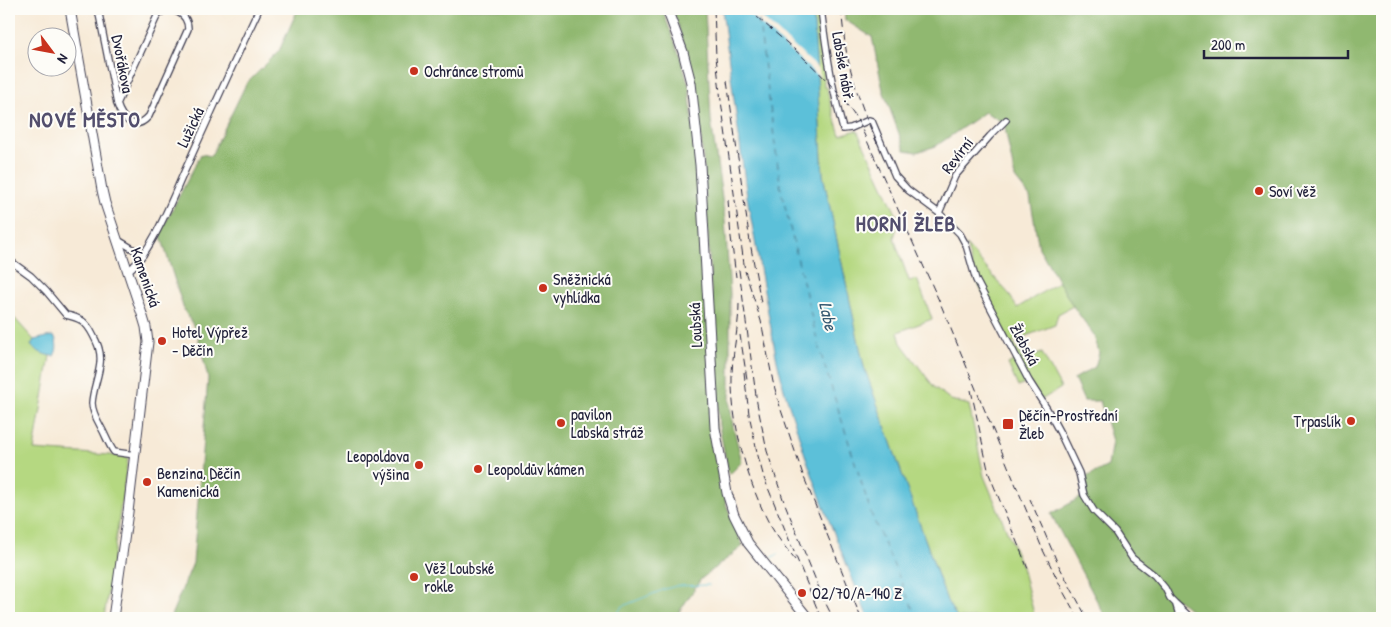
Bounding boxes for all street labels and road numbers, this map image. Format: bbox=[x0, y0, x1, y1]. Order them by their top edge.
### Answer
street label: Labské nábř. bbox=[827, 30, 861, 104]
street label: Dvořákova bbox=[107, 33, 139, 95]
street label: Lužická bbox=[171, 103, 209, 151]
street label: Revírní bbox=[936, 132, 978, 178]
street label: Kamenická bbox=[126, 244, 166, 310]
street label: Loubská bbox=[683, 302, 707, 348]
street label: Žlebská bbox=[1005, 319, 1045, 369]

